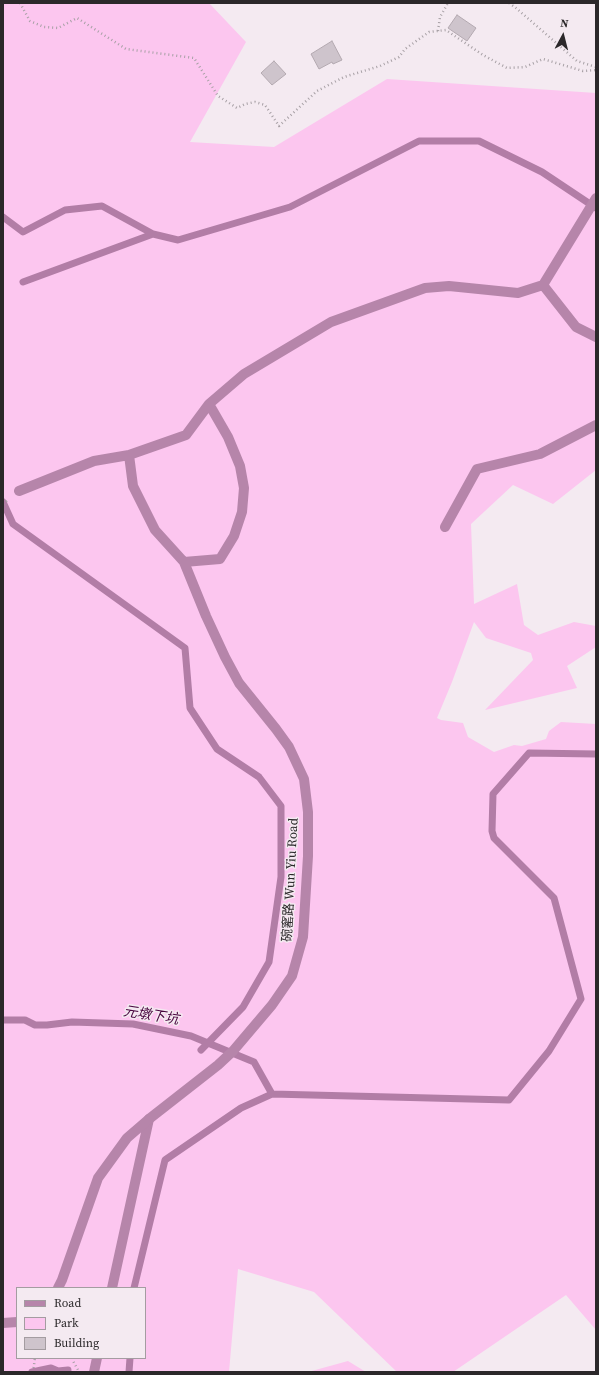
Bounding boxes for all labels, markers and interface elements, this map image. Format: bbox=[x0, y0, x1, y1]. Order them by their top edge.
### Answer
north arrow bbox=[543, 16, 583, 56]
text: N bbox=[560, 16, 569, 32]
street label: 碗窰路 Wun Yiu Road bbox=[280, 818, 302, 942]
water label: 元墩下坑 bbox=[122, 1003, 180, 1029]
legend bbox=[16, 1287, 146, 1359]
text: Road bbox=[54, 1295, 81, 1311]
text: Park bbox=[54, 1315, 79, 1331]
text: Building bbox=[54, 1335, 99, 1351]

